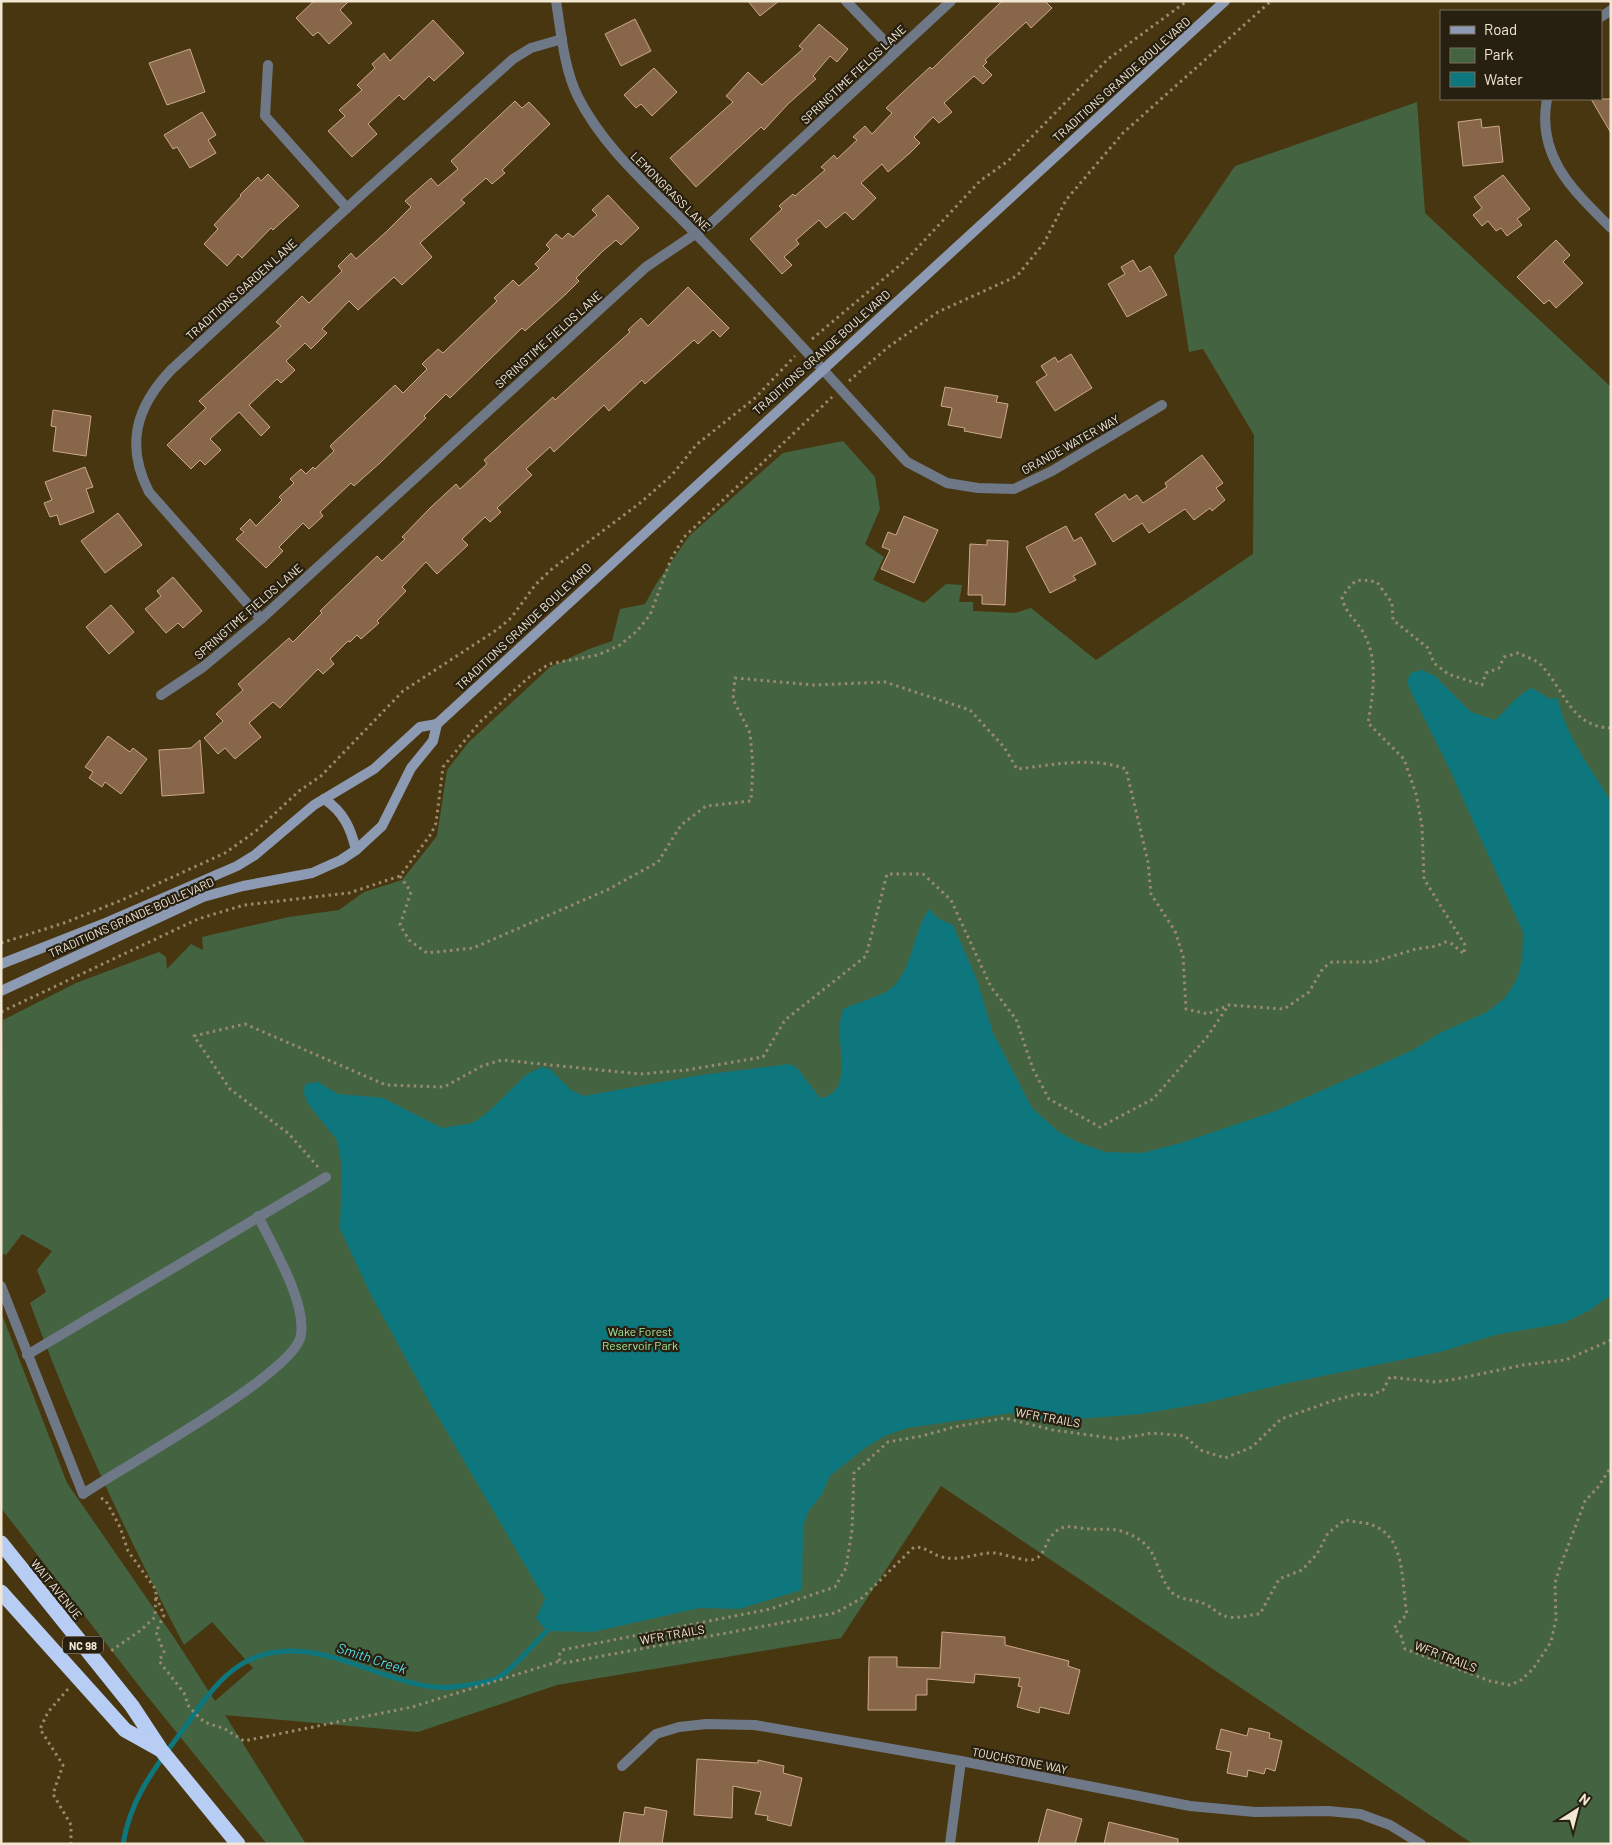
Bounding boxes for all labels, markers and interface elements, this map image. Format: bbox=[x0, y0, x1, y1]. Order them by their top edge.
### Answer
legend bbox=[1440, 10, 1602, 100]
street label: TRADITIONS GRANDE BOULEVARD bbox=[1050, 14, 1192, 144]
text: Road bbox=[1484, 20, 1517, 38]
street label: SPRINGTIME FIELDS LANE bbox=[797, 22, 909, 126]
text: Park bbox=[1484, 45, 1514, 63]
text: Water bbox=[1484, 70, 1523, 88]
street label: LEMONGRASS LANE bbox=[628, 148, 714, 234]
street label: TRADITIONS GARDEN LANE bbox=[183, 236, 299, 342]
street label: SPRINGTIME FIELDS LANE bbox=[492, 287, 604, 391]
street label: TRADITIONS GRANDE BOULEVARD bbox=[750, 287, 892, 417]
street label: GRANDE WATER WAY bbox=[1019, 411, 1122, 477]
street label: SPRINGTIME FIELDS LANE bbox=[191, 560, 305, 662]
street label: TRADITIONS GRANDE BOULEVARD bbox=[452, 560, 594, 692]
street label: TRADITIONS GRANDE BOULEVARD bbox=[46, 874, 216, 960]
park label: Wake Forest Reservoir Park bbox=[602, 1324, 678, 1352]
street label: WFR TRAILS bbox=[1014, 1404, 1082, 1430]
street label: WAIT AVENUE bbox=[29, 1556, 85, 1622]
street label: WFR TRAILS bbox=[638, 1621, 706, 1647]
road number: NC 98 bbox=[63, 1636, 103, 1654]
street label: WFR TRAILS bbox=[1413, 1638, 1479, 1674]
water label: Smith Creek bbox=[335, 1639, 409, 1677]
street label: TOUCHSTONE WAY bbox=[971, 1744, 1069, 1776]
north arrow bbox=[1552, 1785, 1602, 1835]
text: N bbox=[1576, 1789, 1594, 1809]

